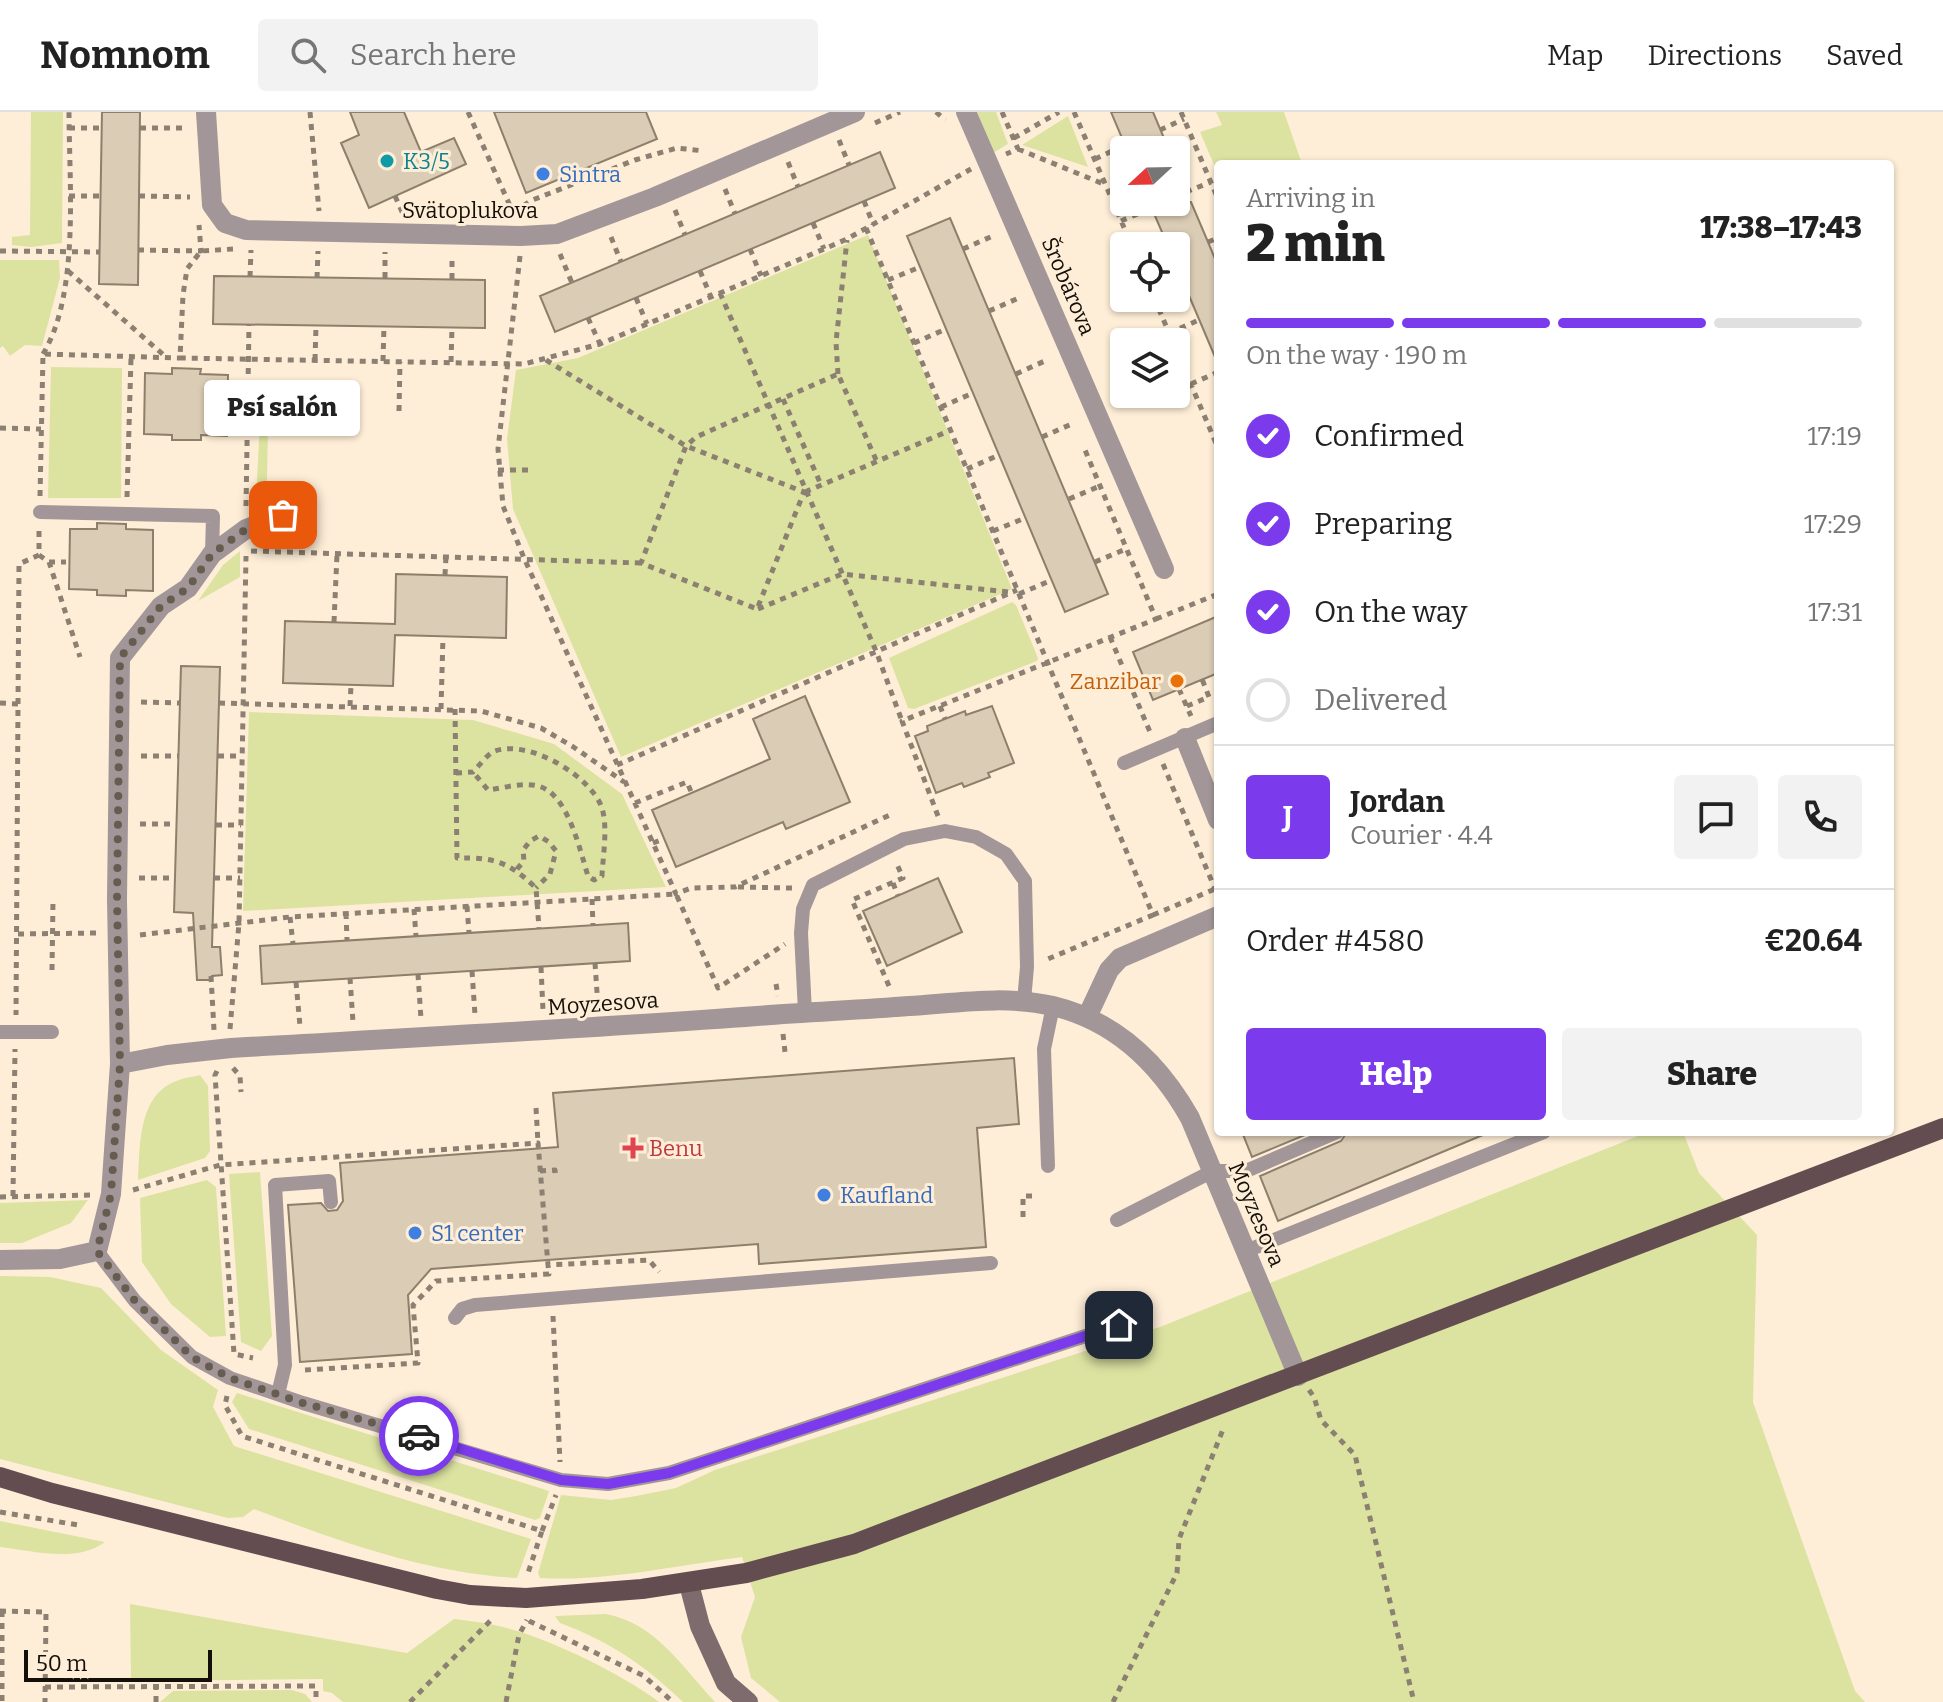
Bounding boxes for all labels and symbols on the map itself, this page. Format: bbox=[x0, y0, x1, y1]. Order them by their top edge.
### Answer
north arrow bbox=[1110, 136, 1190, 216]
place label: K3/5 bbox=[403, 148, 450, 175]
marker: K3/5 bbox=[378, 152, 396, 170]
place label: Sintra bbox=[559, 161, 621, 188]
marker: Sintra bbox=[534, 165, 552, 183]
street label: Svätoplukova bbox=[402, 197, 538, 224]
street label: Šrobárova bbox=[1036, 233, 1101, 339]
callout: Psí salón bbox=[205, 379, 361, 435]
pin bbox=[249, 481, 317, 549]
place label: Zanzibar bbox=[1070, 668, 1161, 695]
marker: Zanzibar bbox=[1168, 672, 1186, 690]
street label: Moyzesova bbox=[547, 986, 660, 1021]
place label: Benu bbox=[649, 1135, 703, 1162]
marker: Benu bbox=[624, 1139, 642, 1157]
street label: Moyzesova bbox=[1222, 1158, 1291, 1271]
place label: Kaufland bbox=[840, 1182, 933, 1209]
marker: Kaufland bbox=[815, 1186, 833, 1204]
place label: S1 center bbox=[431, 1220, 524, 1247]
marker: S1 center bbox=[406, 1224, 424, 1242]
pin bbox=[1085, 1291, 1153, 1359]
courier bbox=[379, 1396, 459, 1476]
scale bar bbox=[24, 1646, 212, 1682]

